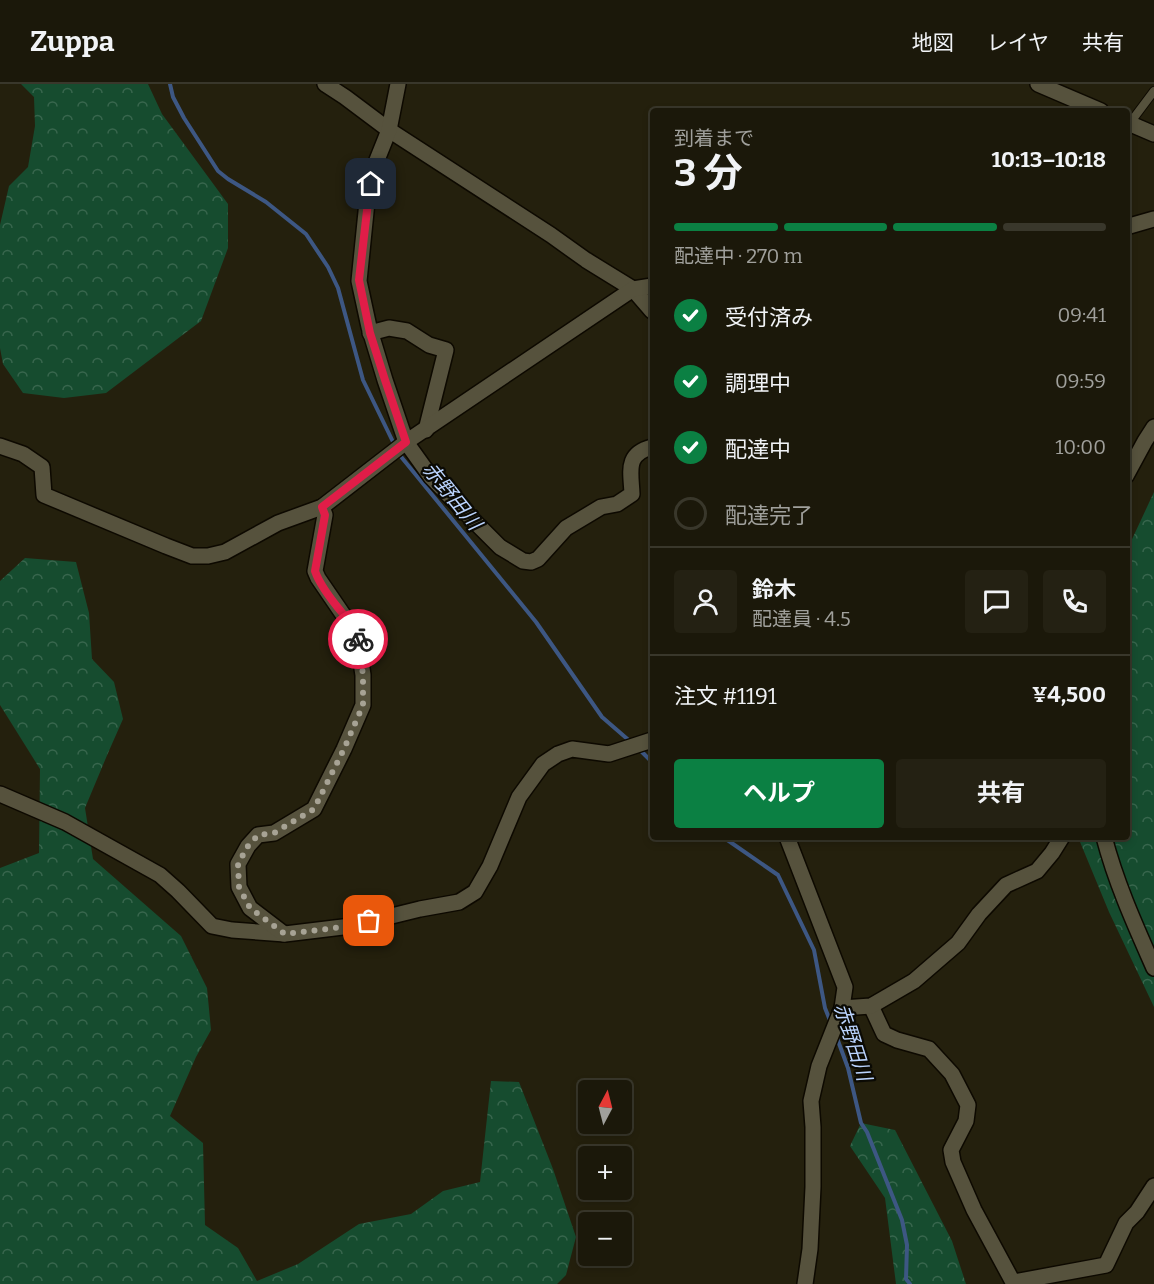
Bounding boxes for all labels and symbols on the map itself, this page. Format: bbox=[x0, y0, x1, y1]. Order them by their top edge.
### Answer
pin bbox=[345, 158, 396, 209]
water label: 赤野田川 bbox=[418, 457, 488, 536]
courier bbox=[328, 609, 388, 669]
pin bbox=[343, 895, 394, 946]
water label: 赤野田川 bbox=[829, 1000, 877, 1086]
north arrow bbox=[578, 1080, 632, 1134]

